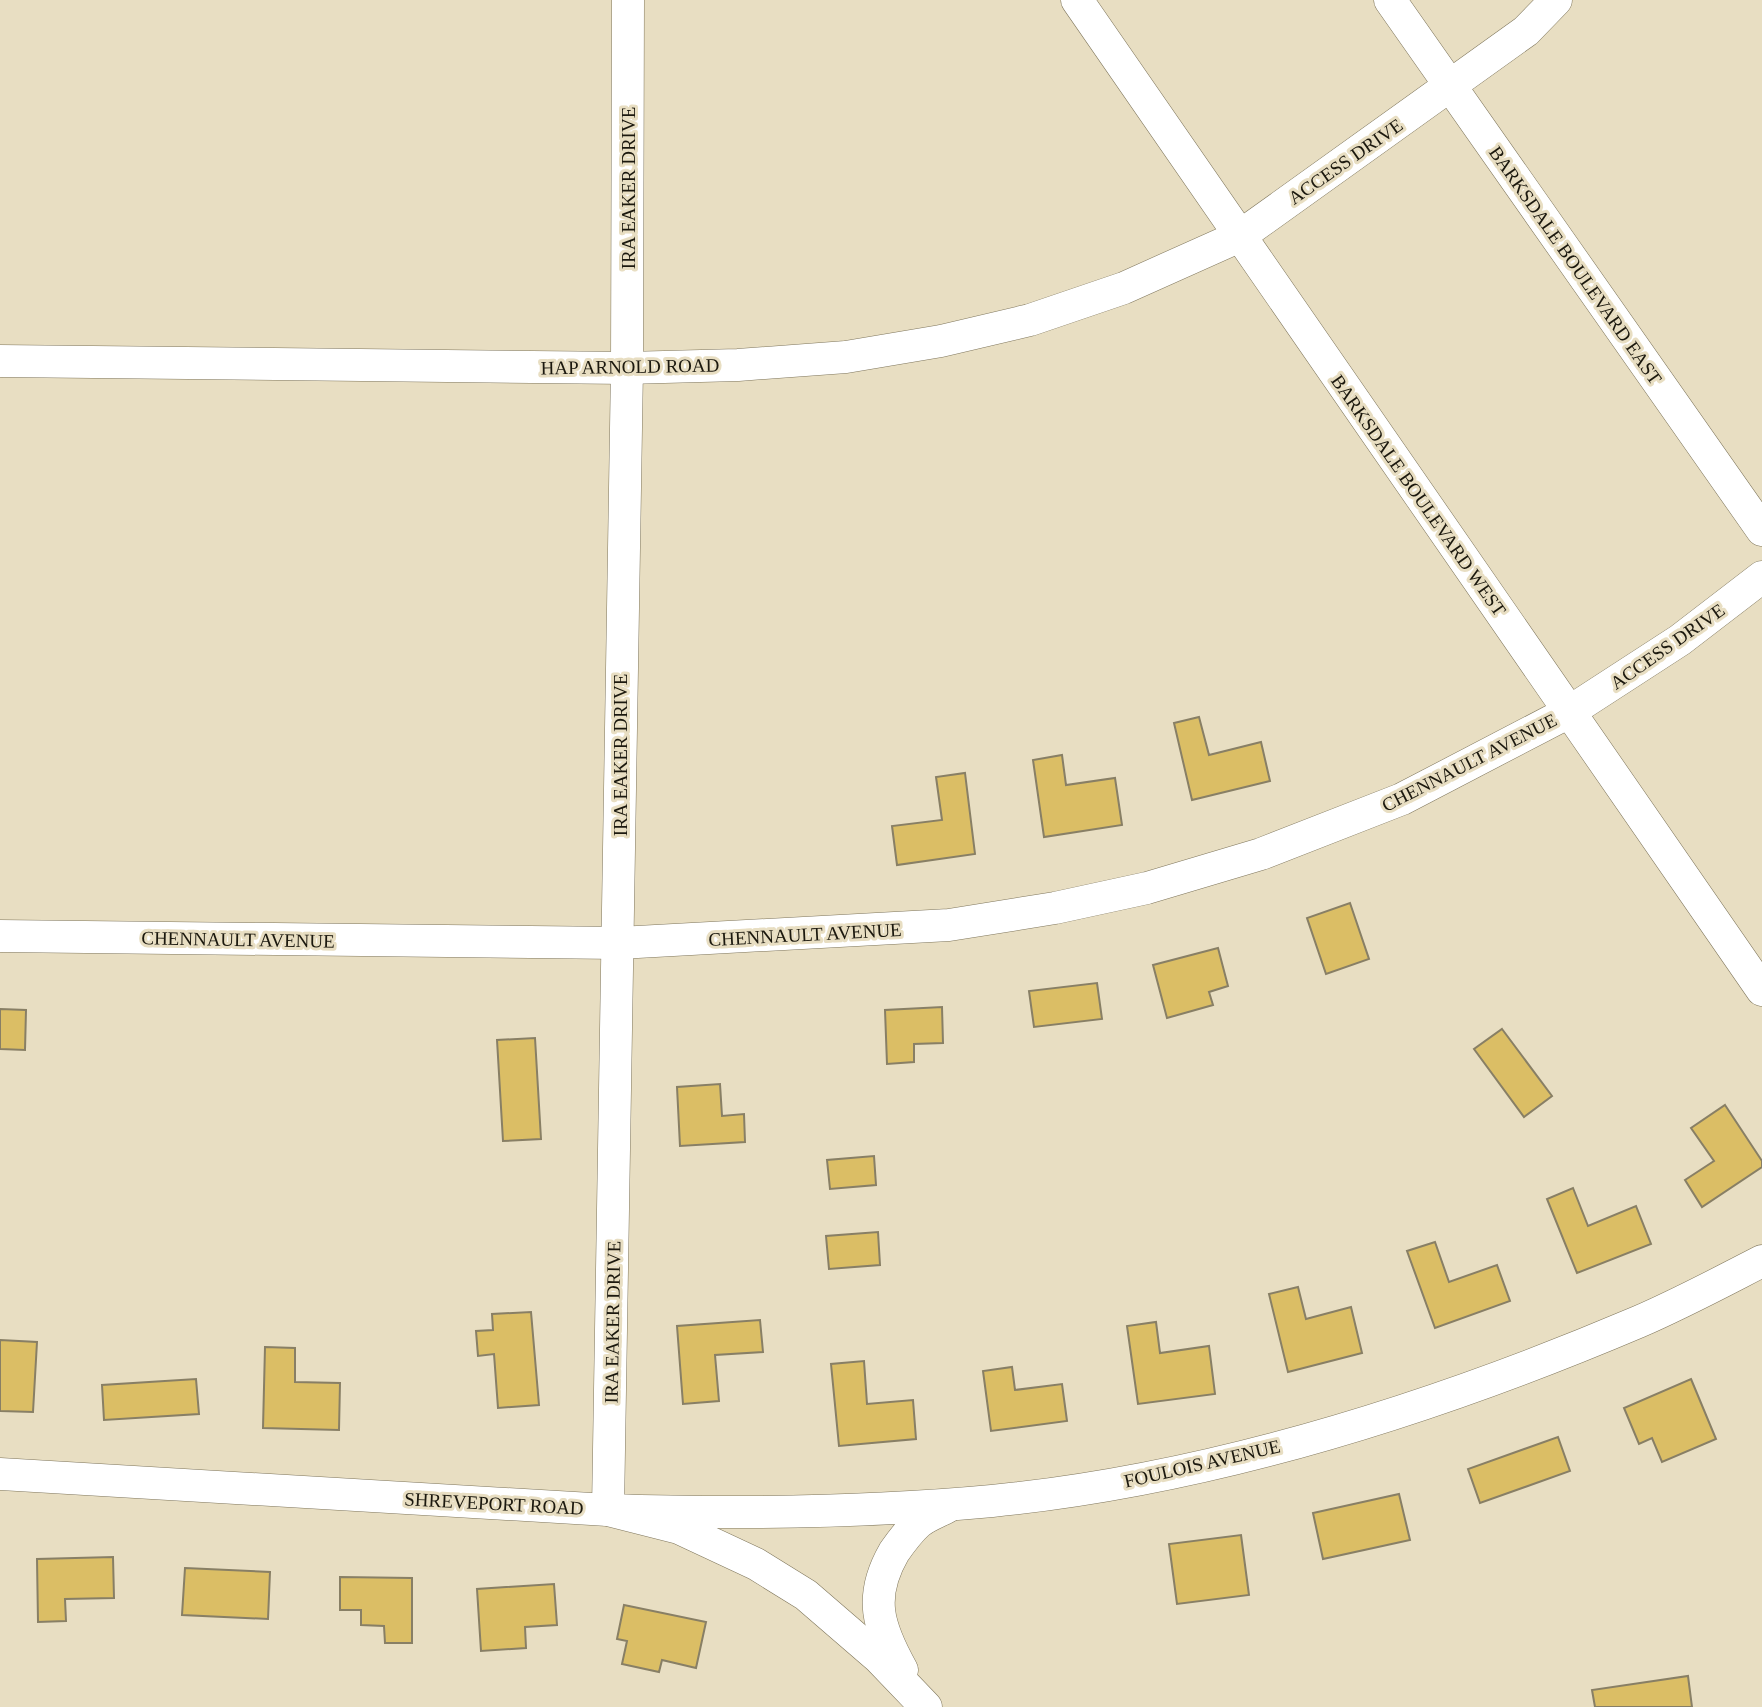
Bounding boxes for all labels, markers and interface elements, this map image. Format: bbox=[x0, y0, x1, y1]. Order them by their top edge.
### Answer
street label: IRA EAKER DRIVE bbox=[618, 107, 639, 269]
street label: ACCESS DRIVE bbox=[1284, 114, 1406, 209]
street label: BARKSDALE BOULEVARD EAST bbox=[1485, 142, 1666, 389]
street label: HAP ARNOLD ROAD bbox=[540, 354, 720, 379]
street label: BARKSDALE BOULEVARD WEST bbox=[1327, 371, 1510, 620]
street label: ACCESS DRIVE bbox=[1606, 599, 1728, 694]
street label: IRA EAKER DRIVE bbox=[610, 674, 631, 836]
street label: CHENNAULT AVENUE bbox=[1378, 709, 1560, 816]
street label: CHENNAULT AVENUE bbox=[708, 919, 902, 950]
street label: CHENNAULT AVENUE bbox=[141, 927, 335, 952]
street label: IRA EAKER DRIVE bbox=[601, 1241, 624, 1403]
street label: FOULOIS AVENUE bbox=[1122, 1435, 1282, 1492]
street label: SHREVEPORT ROAD bbox=[404, 1488, 584, 1519]

